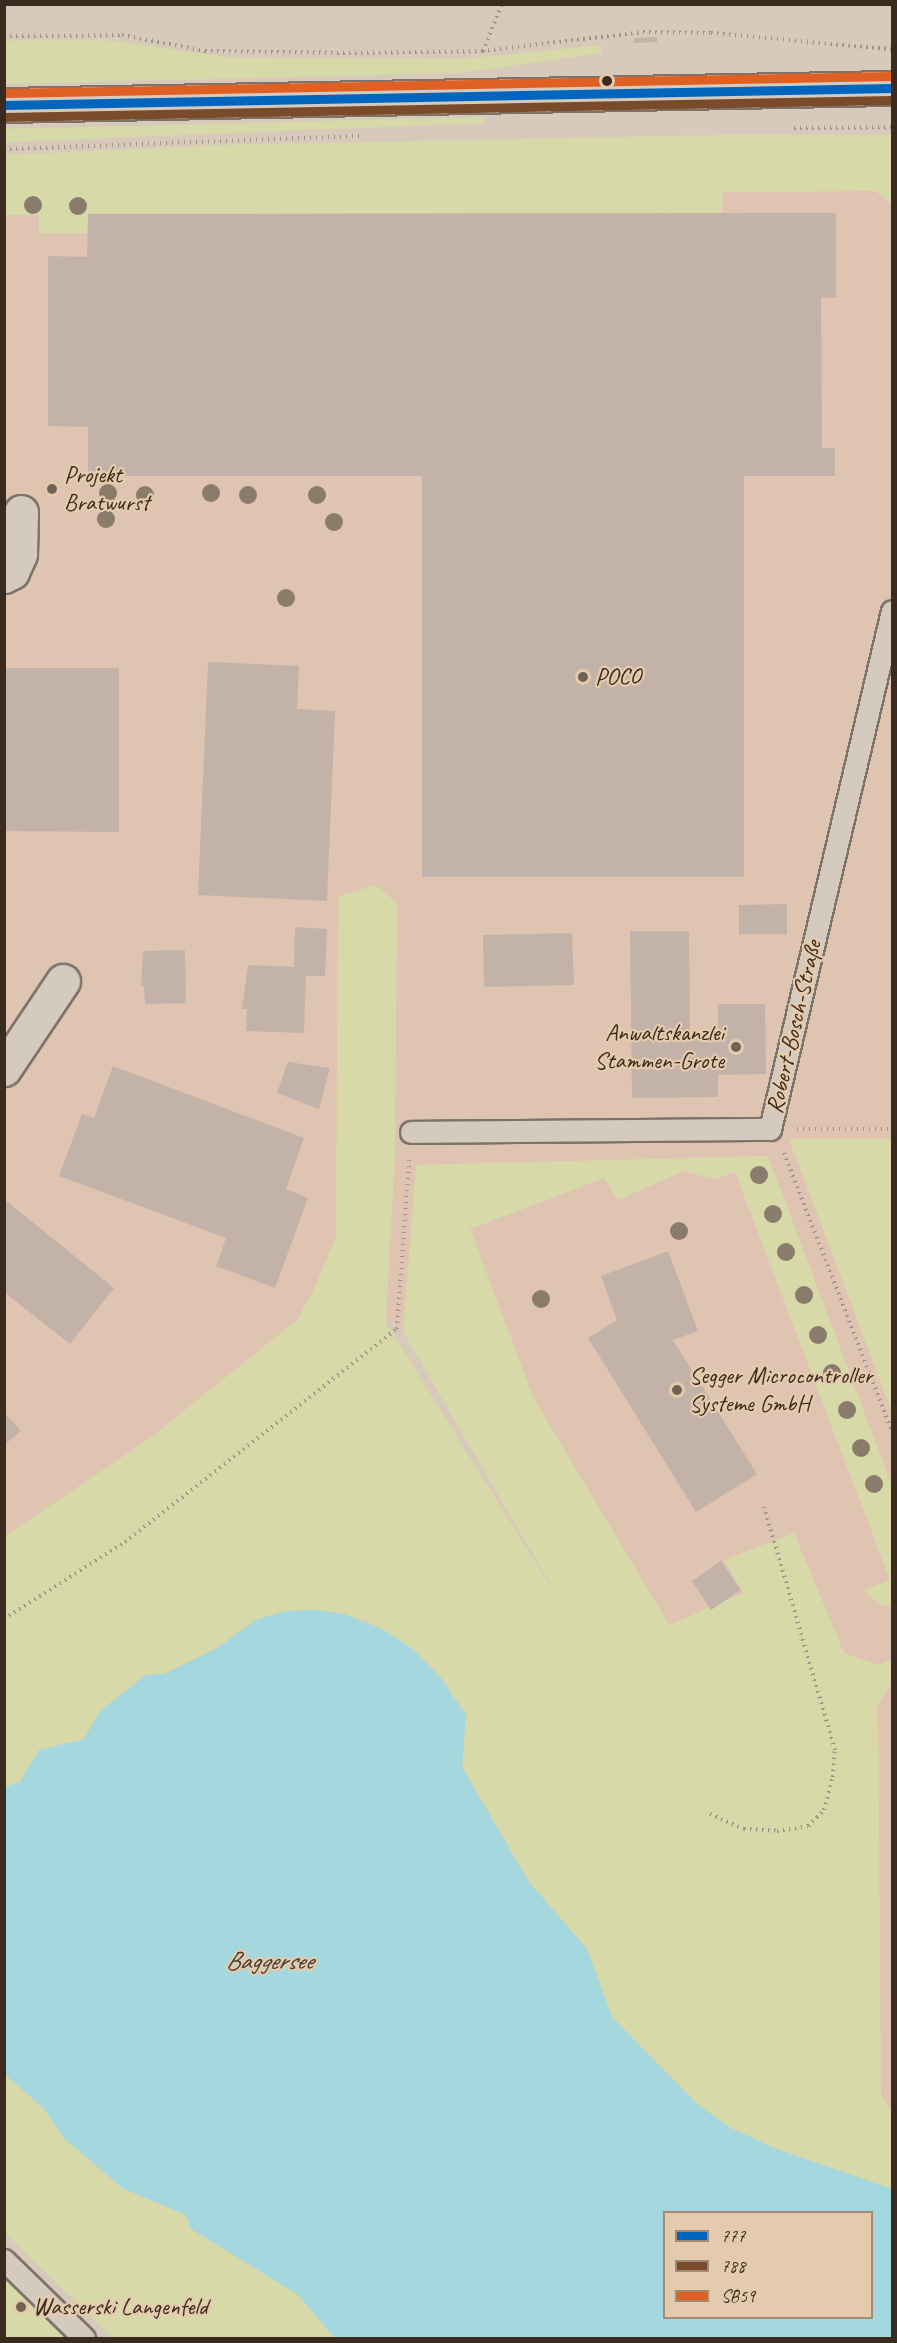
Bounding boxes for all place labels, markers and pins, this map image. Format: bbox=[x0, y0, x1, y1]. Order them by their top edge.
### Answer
unlabelled marker bbox=[601, 75, 613, 87]
place label: Projekt Bratwurst bbox=[64, 461, 149, 517]
marker: Projekt Bratwurst bbox=[45, 482, 59, 496]
place label: POCO bbox=[595, 663, 641, 691]
marker: POCO bbox=[576, 670, 590, 684]
place label: Anwaltskanzlei Stammen-Grote bbox=[594, 1019, 724, 1075]
marker: Anwaltskanzlei Stammen-Grote bbox=[729, 1040, 743, 1054]
place label: Segger Microcontroller Systeme GmbH bbox=[689, 1362, 873, 1418]
marker: Segger Microcontroller Systeme GmbH bbox=[670, 1383, 684, 1397]
place label: Wasserski Langenfeld bbox=[33, 2293, 208, 2321]
marker: Wasserski Langenfeld bbox=[14, 2300, 28, 2314]

